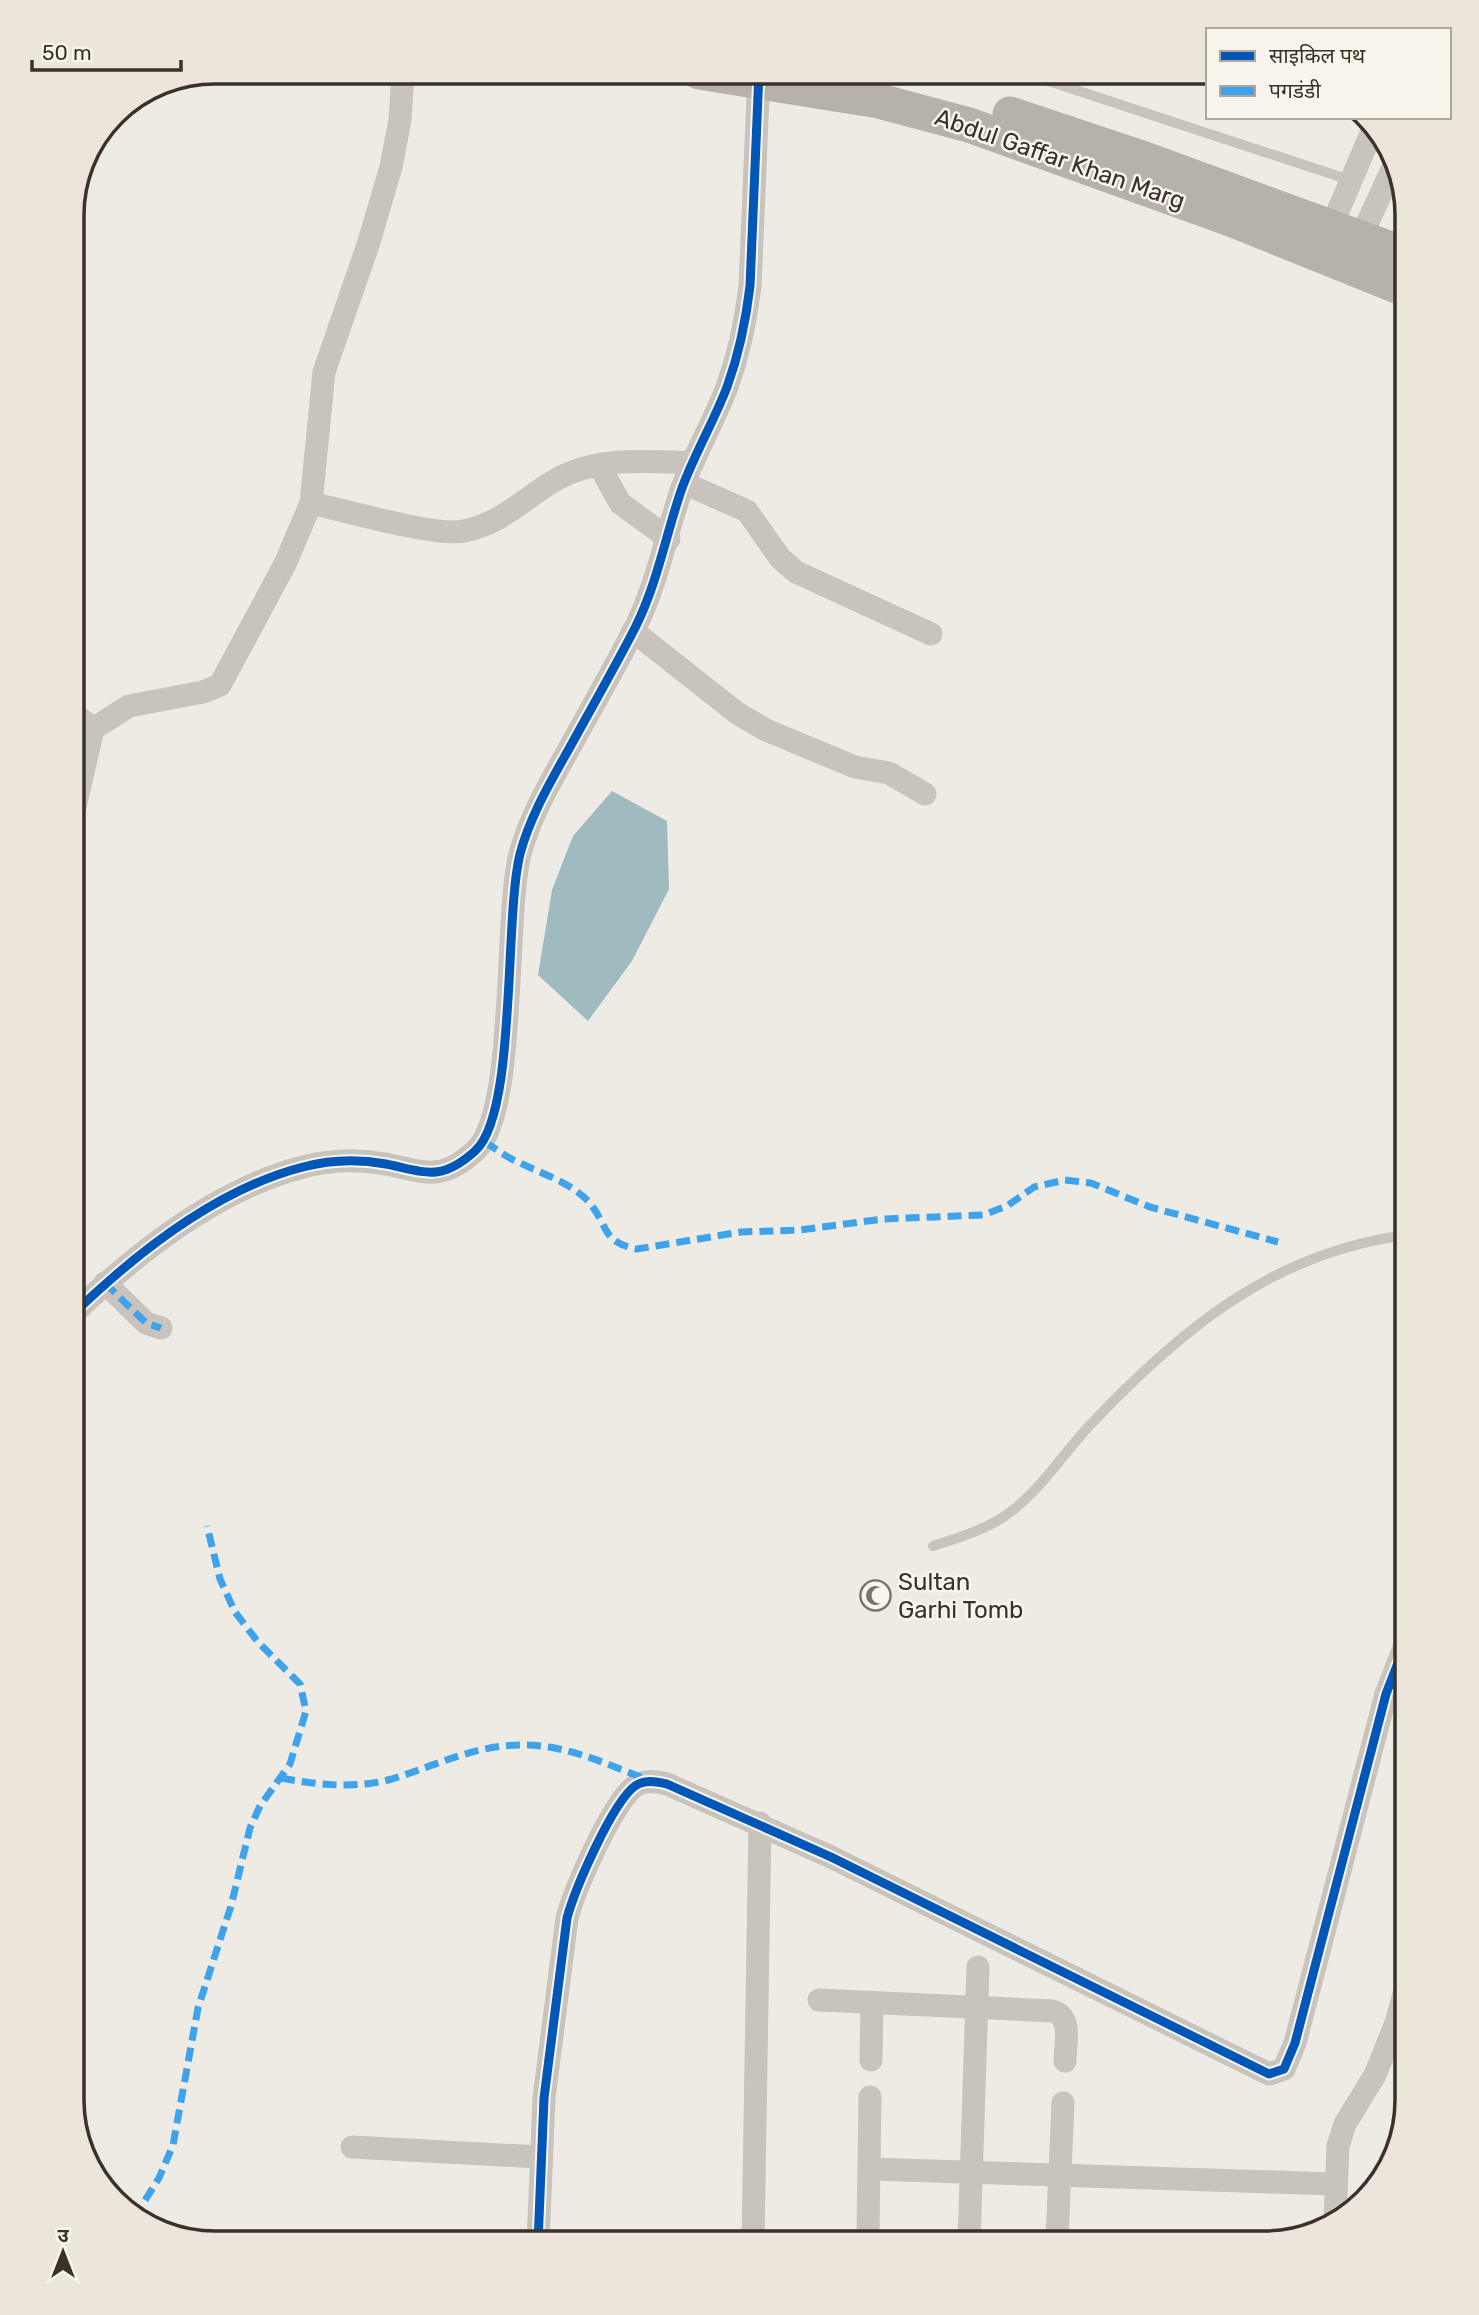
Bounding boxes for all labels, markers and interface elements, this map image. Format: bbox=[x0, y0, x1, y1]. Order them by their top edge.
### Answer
scale bar bbox=[32, 28, 180, 72]
legend bbox=[1206, 28, 1451, 119]
text: 50 m bbox=[42, 40, 92, 65]
text: साइकिल पथ bbox=[1269, 43, 1366, 68]
text: पगडंडी bbox=[1269, 78, 1321, 103]
street label: Abdul Gaffar Khan Marg bbox=[931, 103, 1189, 215]
place label: Sultan Garhi Tomb bbox=[898, 1568, 1023, 1624]
mosque icon: Sultan Garhi Tomb bbox=[858, 1579, 892, 1613]
north arrow bbox=[28, 2217, 98, 2287]
text: उ bbox=[57, 2224, 69, 2247]

